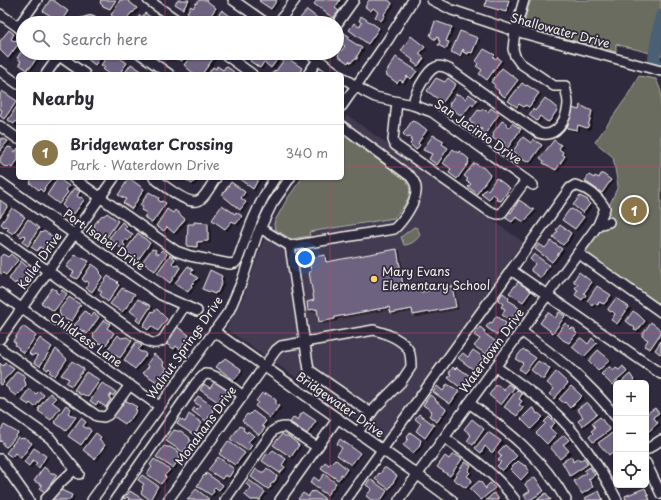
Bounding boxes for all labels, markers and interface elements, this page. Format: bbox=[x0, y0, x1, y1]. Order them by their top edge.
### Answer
street label: Shallowater Drive bbox=[508, 8, 612, 52]
search box bbox=[16, 16, 344, 60]
icon: search bbox=[30, 27, 52, 49]
text: Search here bbox=[62, 27, 148, 50]
text: Nearby bbox=[32, 85, 94, 111]
street label: San Jacinto Drive bbox=[431, 94, 526, 168]
text: Bridgewater Crossing bbox=[70, 132, 233, 155]
text: 1 bbox=[42, 143, 48, 162]
text: 340 m bbox=[285, 143, 328, 162]
text: Park · Waterdown Drive bbox=[70, 155, 220, 174]
pin: 1 bbox=[621, 195, 647, 225]
street label: Port Isabel Drive bbox=[60, 204, 149, 274]
street label: Keller Drive bbox=[13, 228, 66, 293]
your location bbox=[295, 248, 315, 268]
place label: Mary Evans Elementary School bbox=[382, 262, 490, 294]
marker: Mary Evans Elementary School bbox=[369, 274, 379, 284]
street label: Walnut Springs Drive bbox=[142, 292, 227, 403]
street label: Waterdown Drive bbox=[454, 304, 528, 396]
street label: Childress Lane bbox=[47, 307, 127, 371]
street label: Bridgewater Drive bbox=[293, 367, 388, 441]
map controls bbox=[613, 380, 649, 488]
button: + bbox=[613, 380, 649, 416]
street label: Monahans Drive bbox=[170, 382, 240, 469]
button: − bbox=[613, 416, 649, 452]
button: locate bbox=[613, 452, 649, 488]

